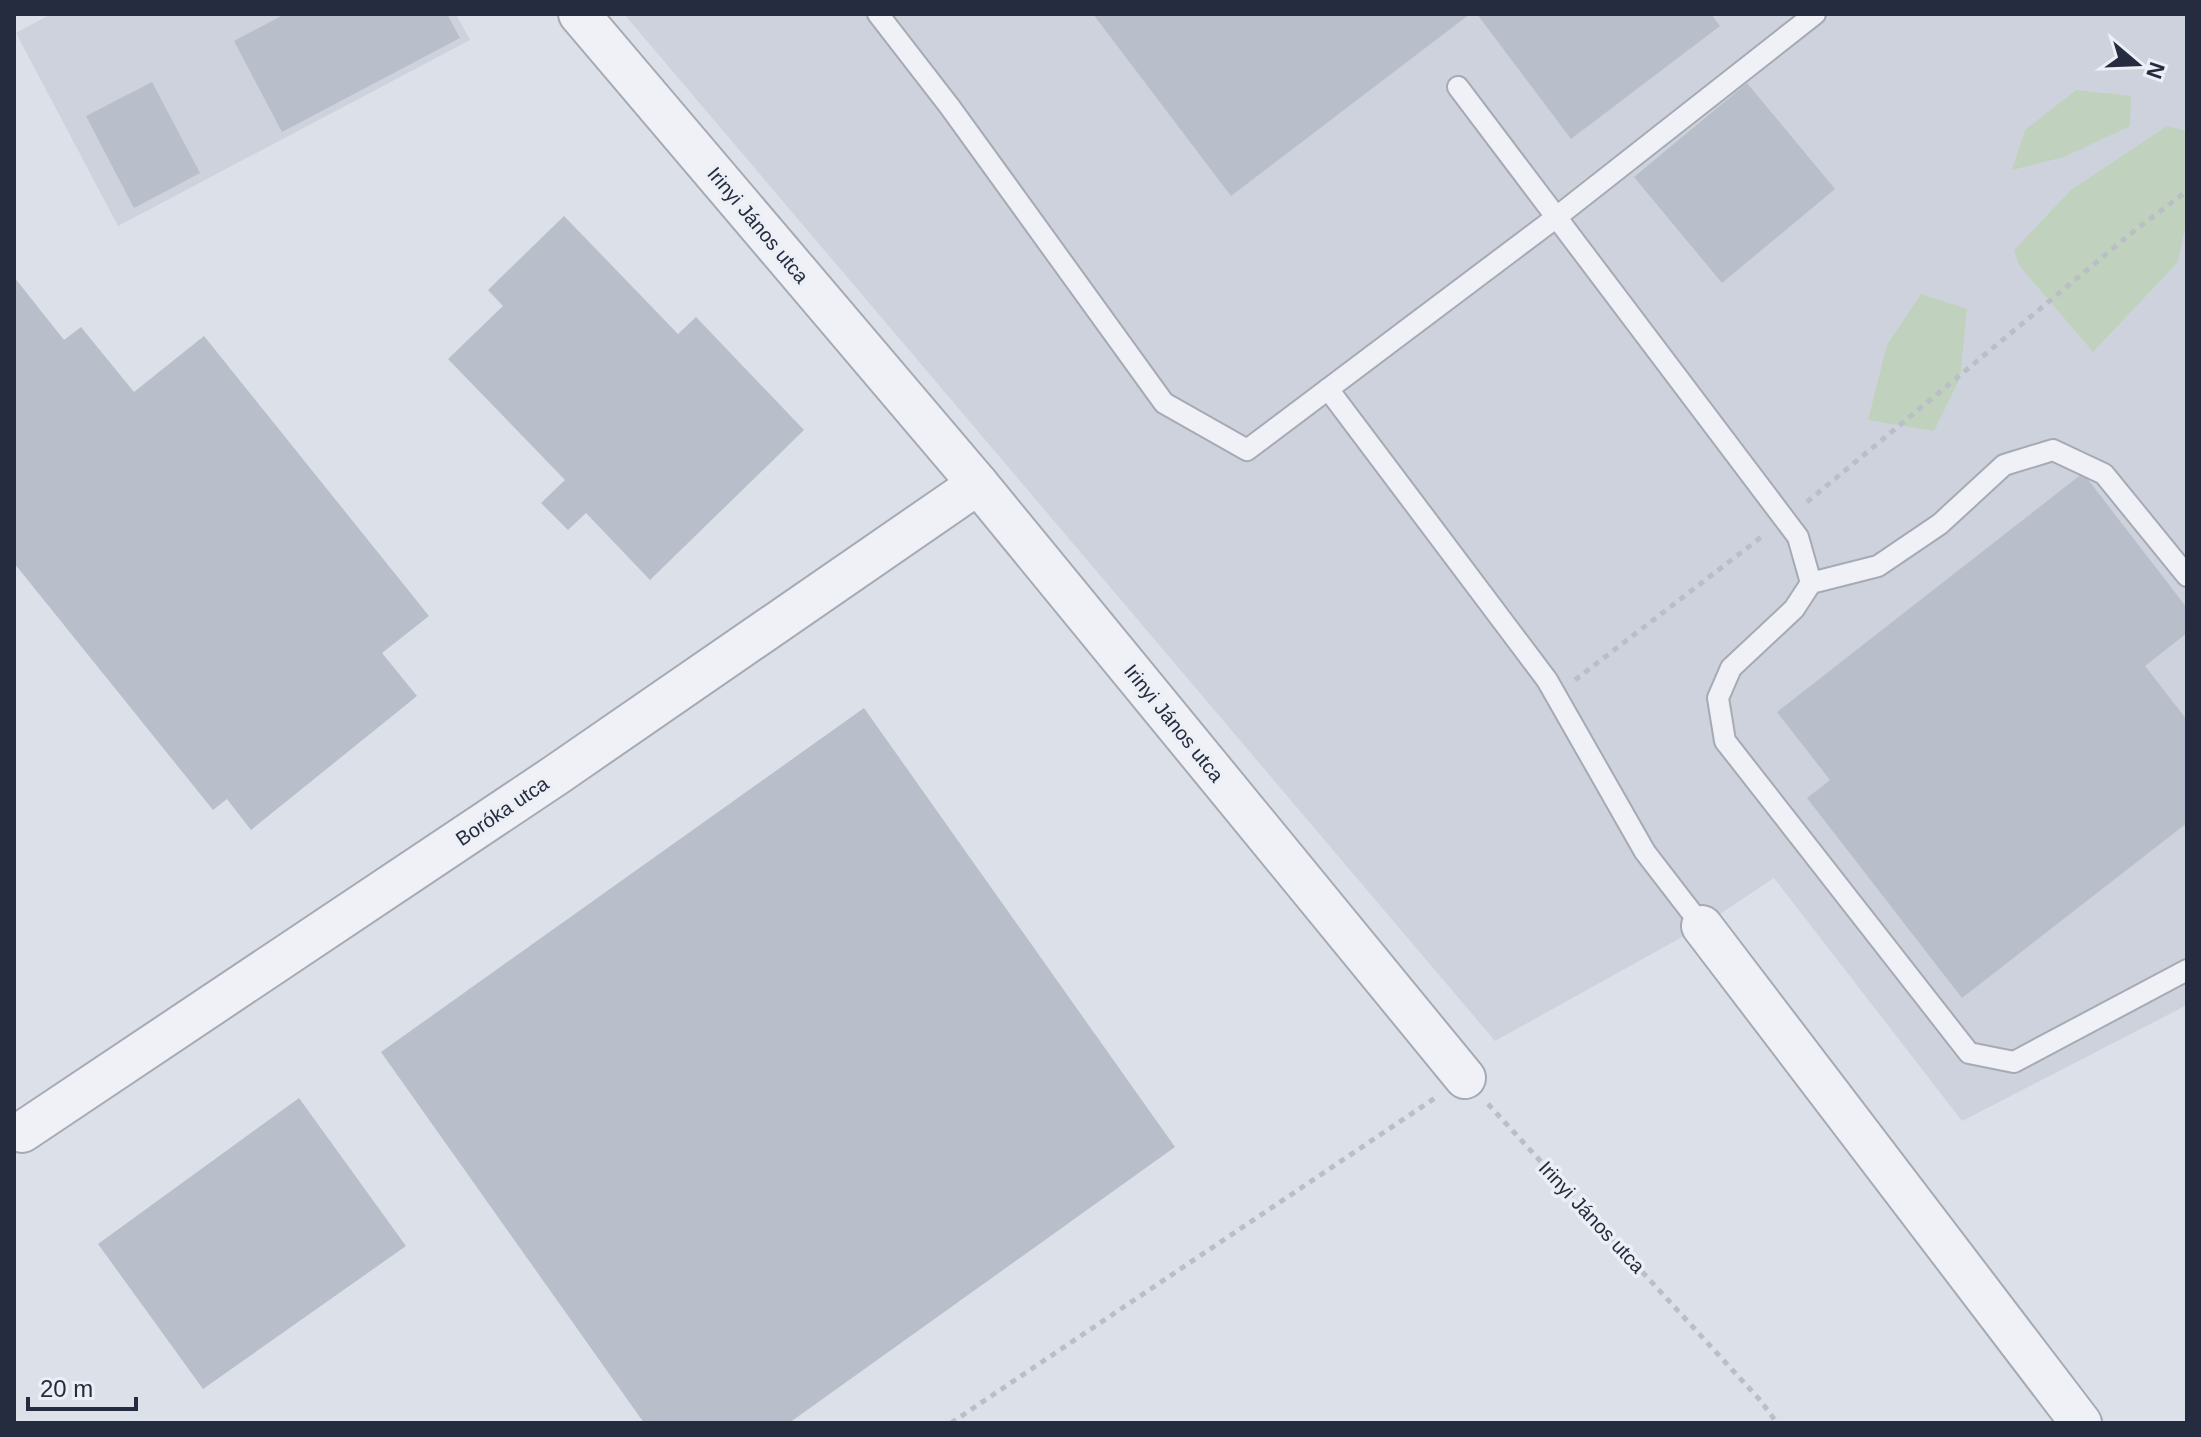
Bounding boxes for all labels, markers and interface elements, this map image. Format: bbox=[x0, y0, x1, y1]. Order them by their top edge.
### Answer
north arrow bbox=[2097, 24, 2177, 104]
text: N bbox=[2141, 59, 2170, 82]
street label: Irinyi János utca bbox=[703, 163, 813, 288]
street label: Irinyi János utca bbox=[1120, 660, 1229, 787]
street label: Boróka utca bbox=[452, 772, 553, 850]
street label: Irinyi János utca bbox=[1535, 1157, 1650, 1278]
scale bar bbox=[28, 1361, 136, 1411]
text: 20 m bbox=[40, 1375, 93, 1402]

